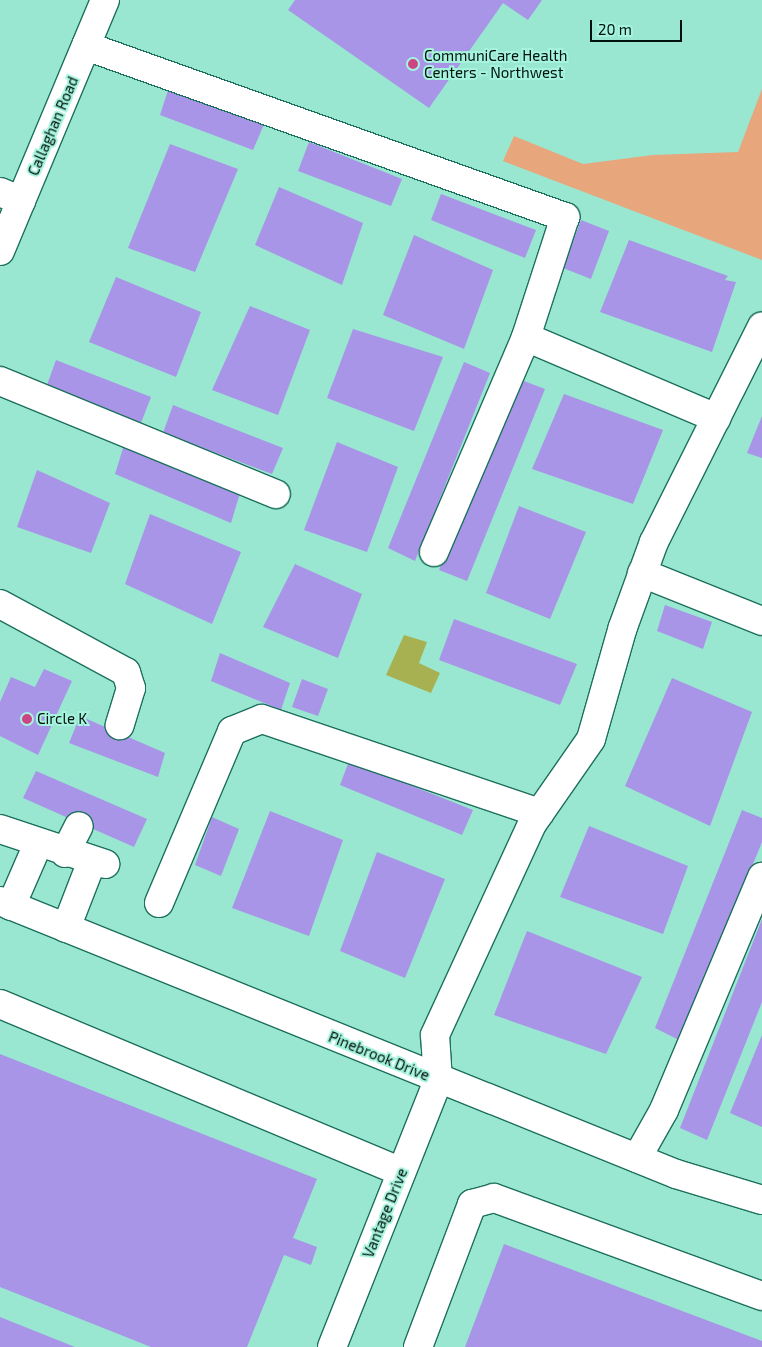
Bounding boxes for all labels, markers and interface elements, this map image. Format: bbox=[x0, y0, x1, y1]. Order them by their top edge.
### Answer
scale bar bbox=[592, 10, 684, 42]
text: 20 m bbox=[598, 20, 632, 38]
place label: CommuniCare Health Centers - Northwest bbox=[424, 46, 567, 81]
marker: CommuniCare Health Centers - Northwest bbox=[406, 57, 420, 71]
street label: Callaghan Road bbox=[24, 74, 82, 178]
place label: Circle K bbox=[37, 710, 87, 728]
marker: Circle K bbox=[21, 713, 33, 725]
street label: Pinebrook Drive bbox=[326, 1028, 432, 1084]
street label: Vantage Drive bbox=[359, 1166, 411, 1260]

